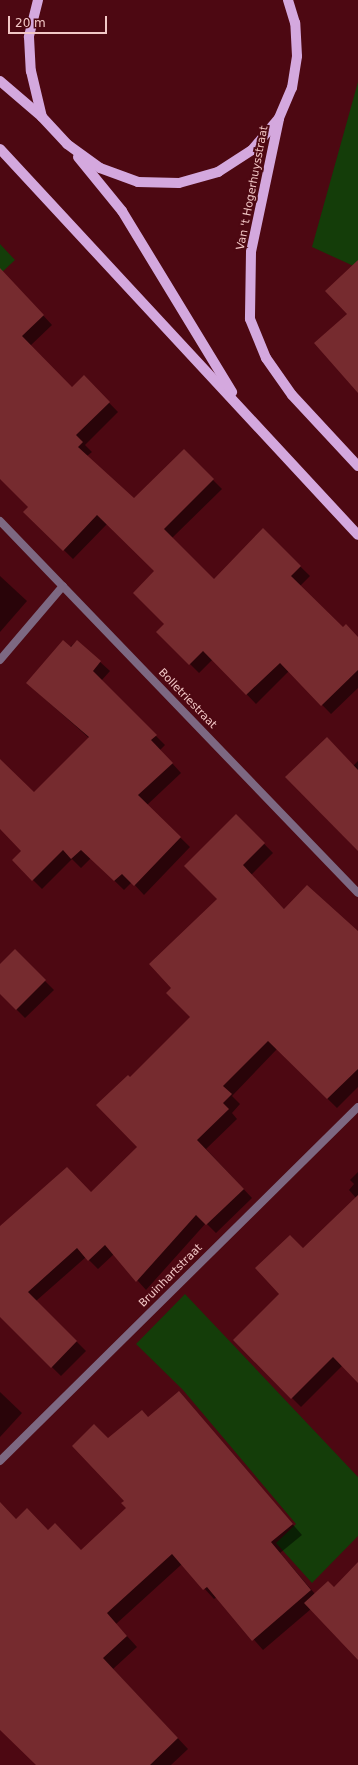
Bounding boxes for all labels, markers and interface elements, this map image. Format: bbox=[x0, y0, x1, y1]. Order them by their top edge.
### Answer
scale bar bbox=[10, 8, 109, 34]
text: 20 m bbox=[15, 16, 46, 30]
street label: Van 't Hogerhuysstraat bbox=[234, 125, 272, 251]
street label: Bolletriestraat bbox=[155, 666, 219, 732]
street label: Bruinhartstraat bbox=[137, 1242, 205, 1310]

